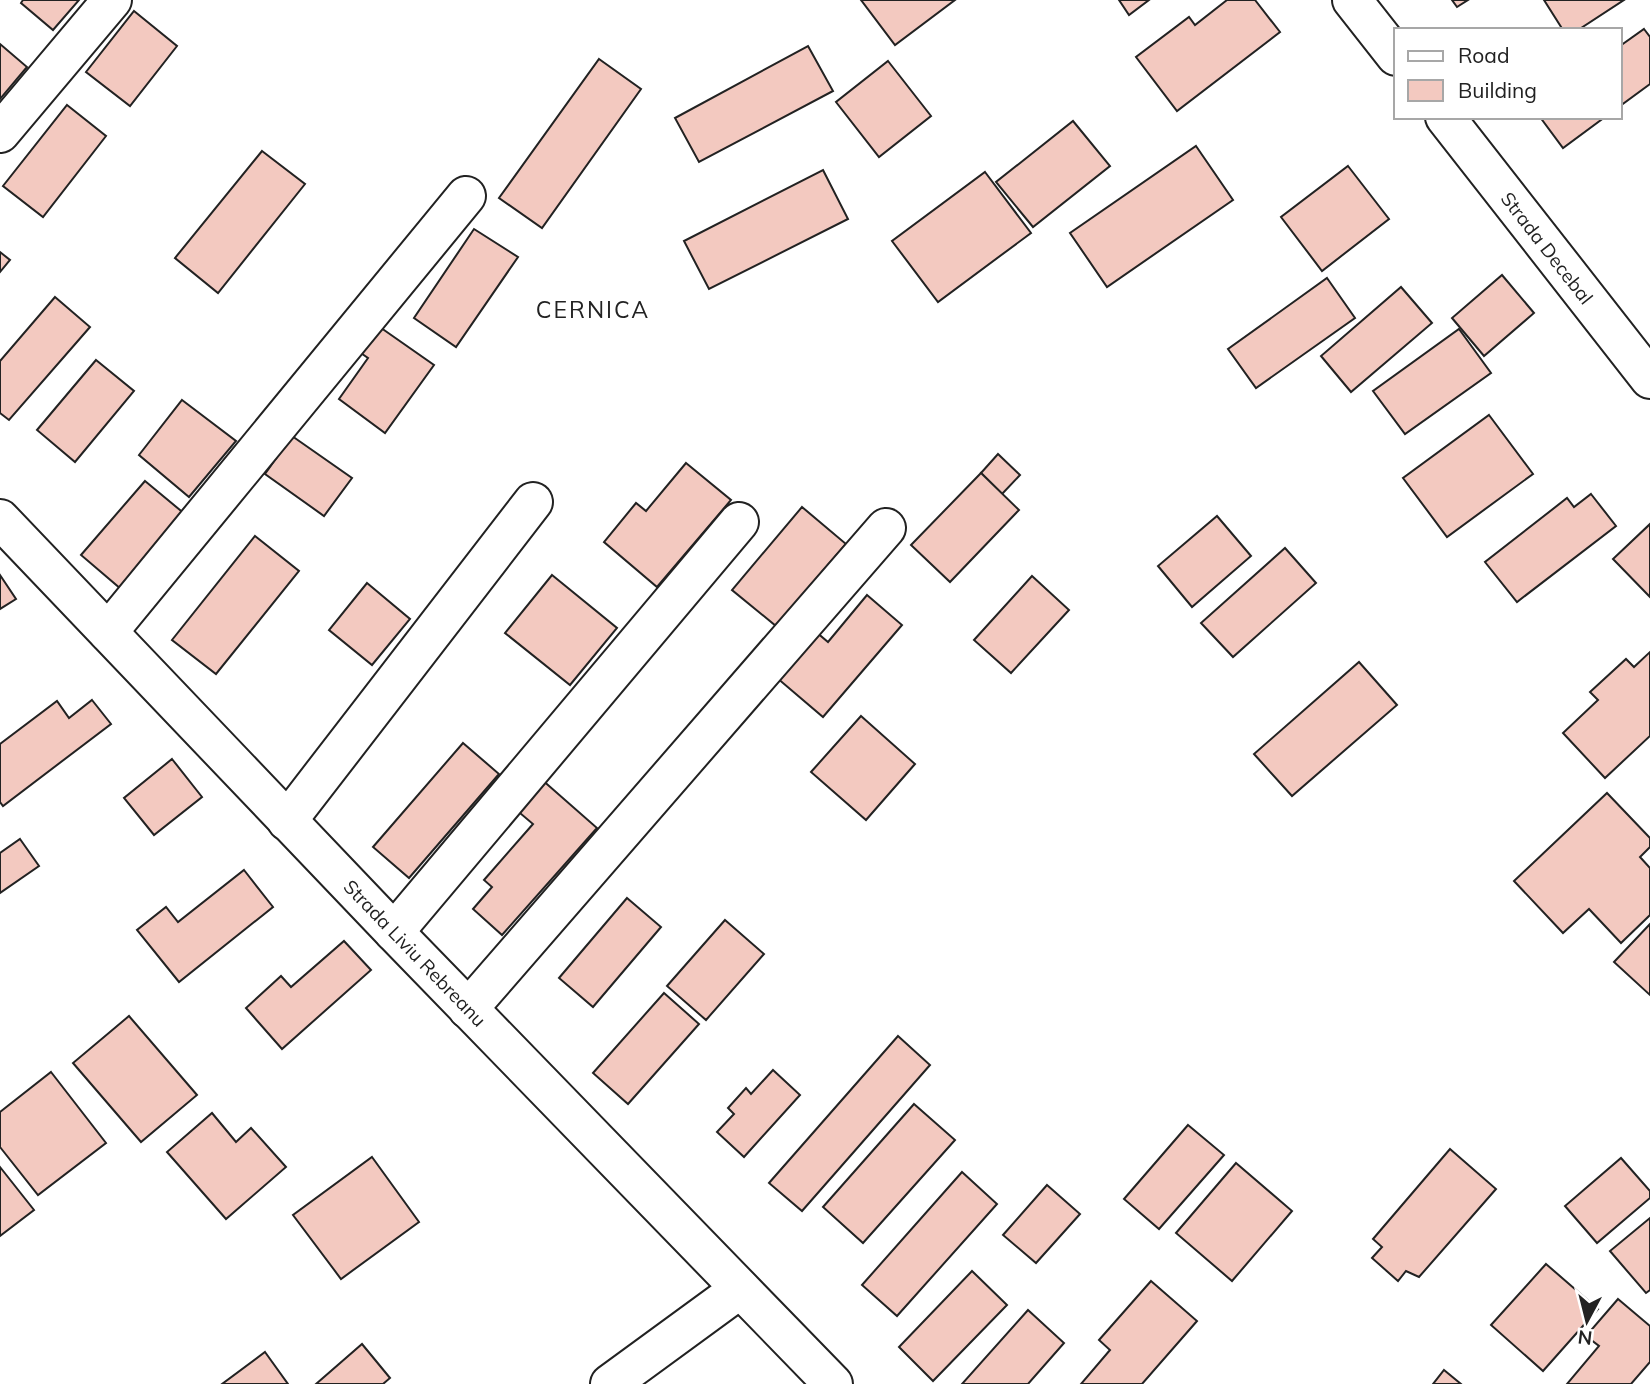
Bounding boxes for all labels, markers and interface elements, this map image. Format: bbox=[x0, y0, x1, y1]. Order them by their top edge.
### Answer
legend bbox=[1394, 28, 1622, 119]
text: Road bbox=[1458, 42, 1509, 68]
text: Building bbox=[1458, 77, 1537, 103]
street label: Strada Decebal bbox=[1496, 187, 1598, 309]
district label: CERNICA bbox=[536, 295, 650, 324]
street label: Strada Liviu Rebreanu bbox=[339, 874, 491, 1032]
north arrow bbox=[1552, 1286, 1622, 1356]
text: N bbox=[1576, 1325, 1594, 1351]

